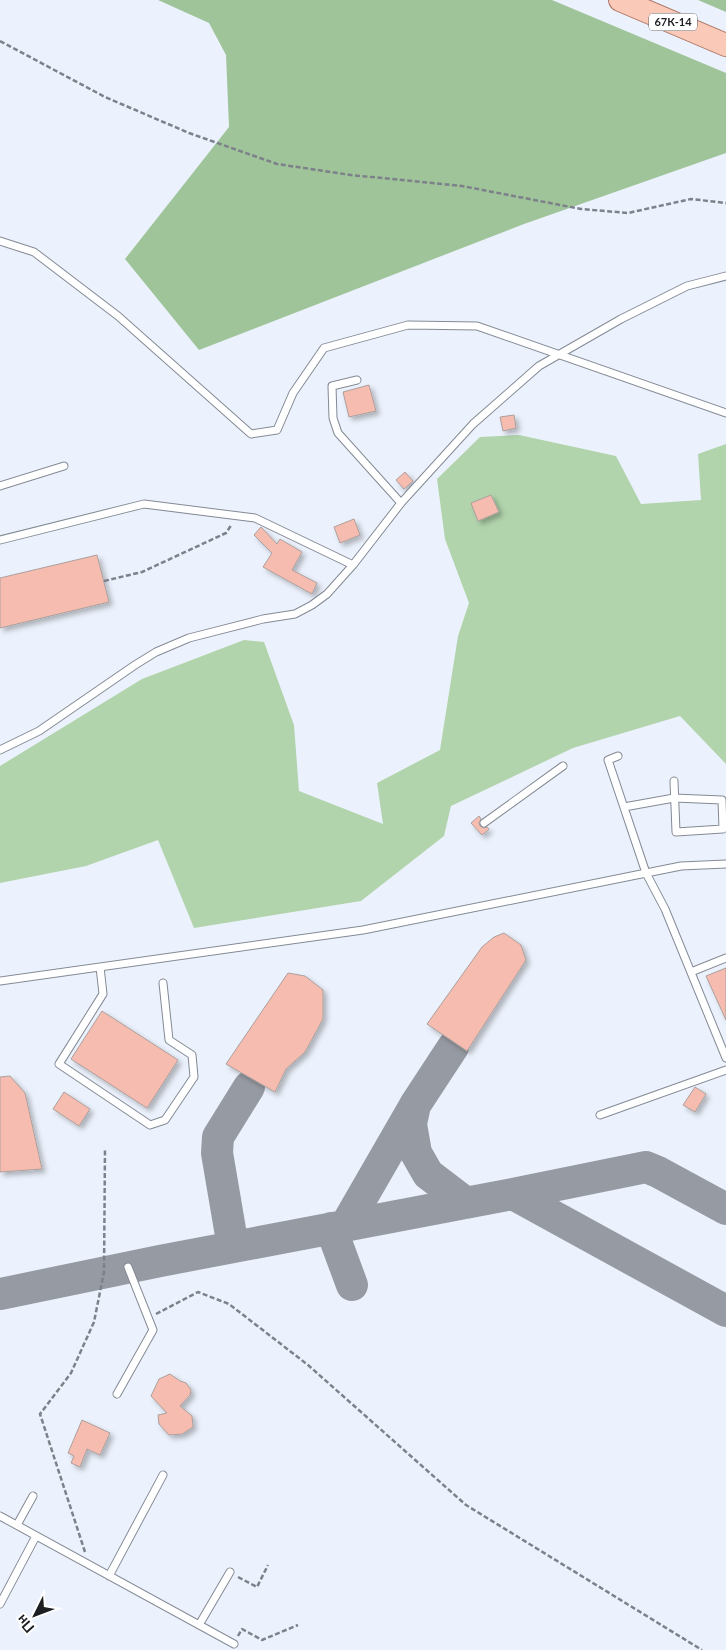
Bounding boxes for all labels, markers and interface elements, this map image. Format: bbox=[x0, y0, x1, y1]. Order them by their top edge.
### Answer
road number: 67К-14 bbox=[649, 14, 697, 31]
north arrow bbox=[10, 1590, 60, 1640]
text: Пн bbox=[13, 1612, 37, 1637]

